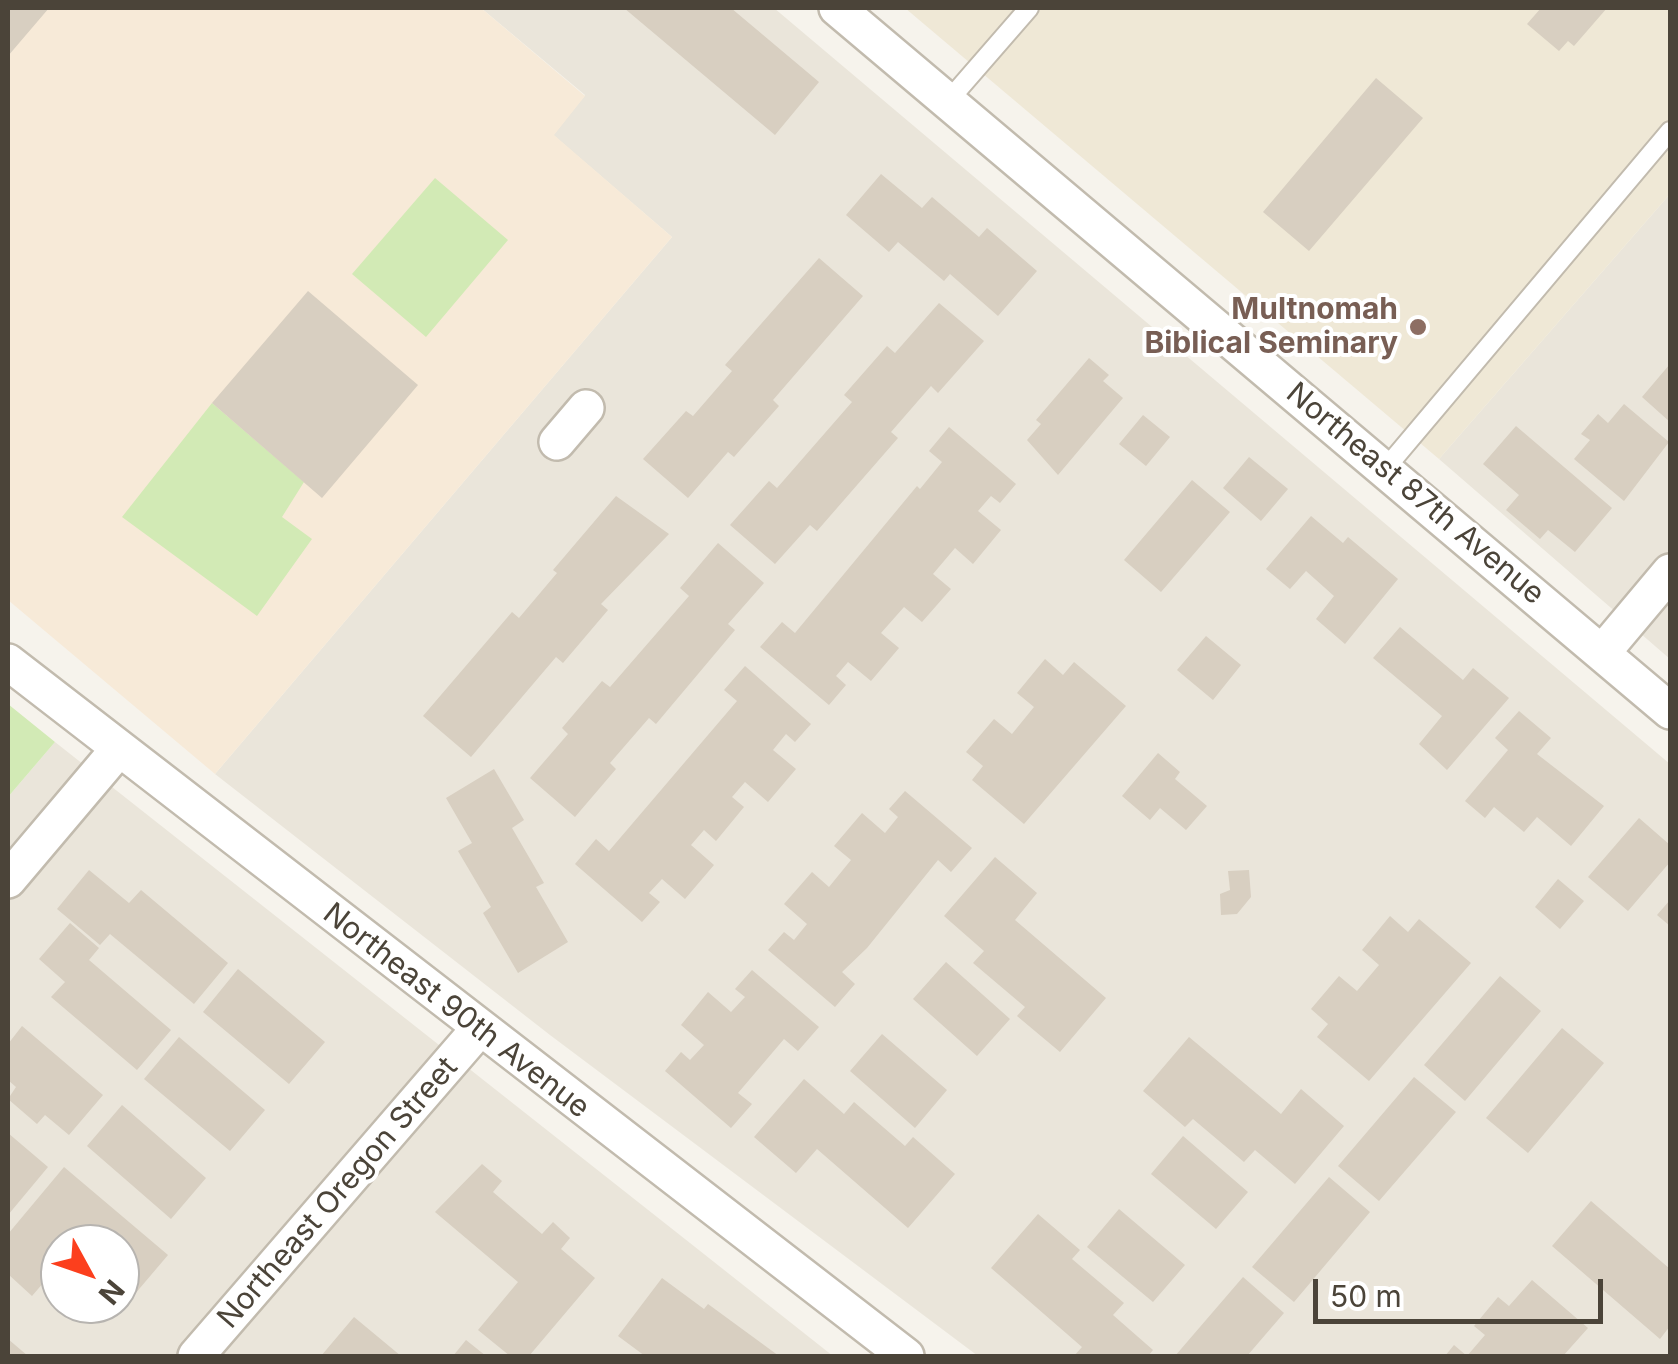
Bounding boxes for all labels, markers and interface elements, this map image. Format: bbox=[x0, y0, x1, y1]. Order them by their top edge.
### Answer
place label: Multnomah Biblical Seminary bbox=[1144, 292, 1398, 362]
marker: Multnomah Biblical Seminary bbox=[1407, 316, 1429, 338]
street label: Northeast 87th Avenue bbox=[1279, 376, 1551, 612]
street label: Northeast 90th Avenue bbox=[316, 896, 596, 1126]
street label: Northeast Oregon Street bbox=[211, 1050, 465, 1336]
north arrow bbox=[40, 1224, 140, 1324]
scale bar bbox=[1318, 1259, 1608, 1321]
text: N bbox=[92, 1273, 131, 1311]
text: 50 m bbox=[1330, 1278, 1402, 1314]

